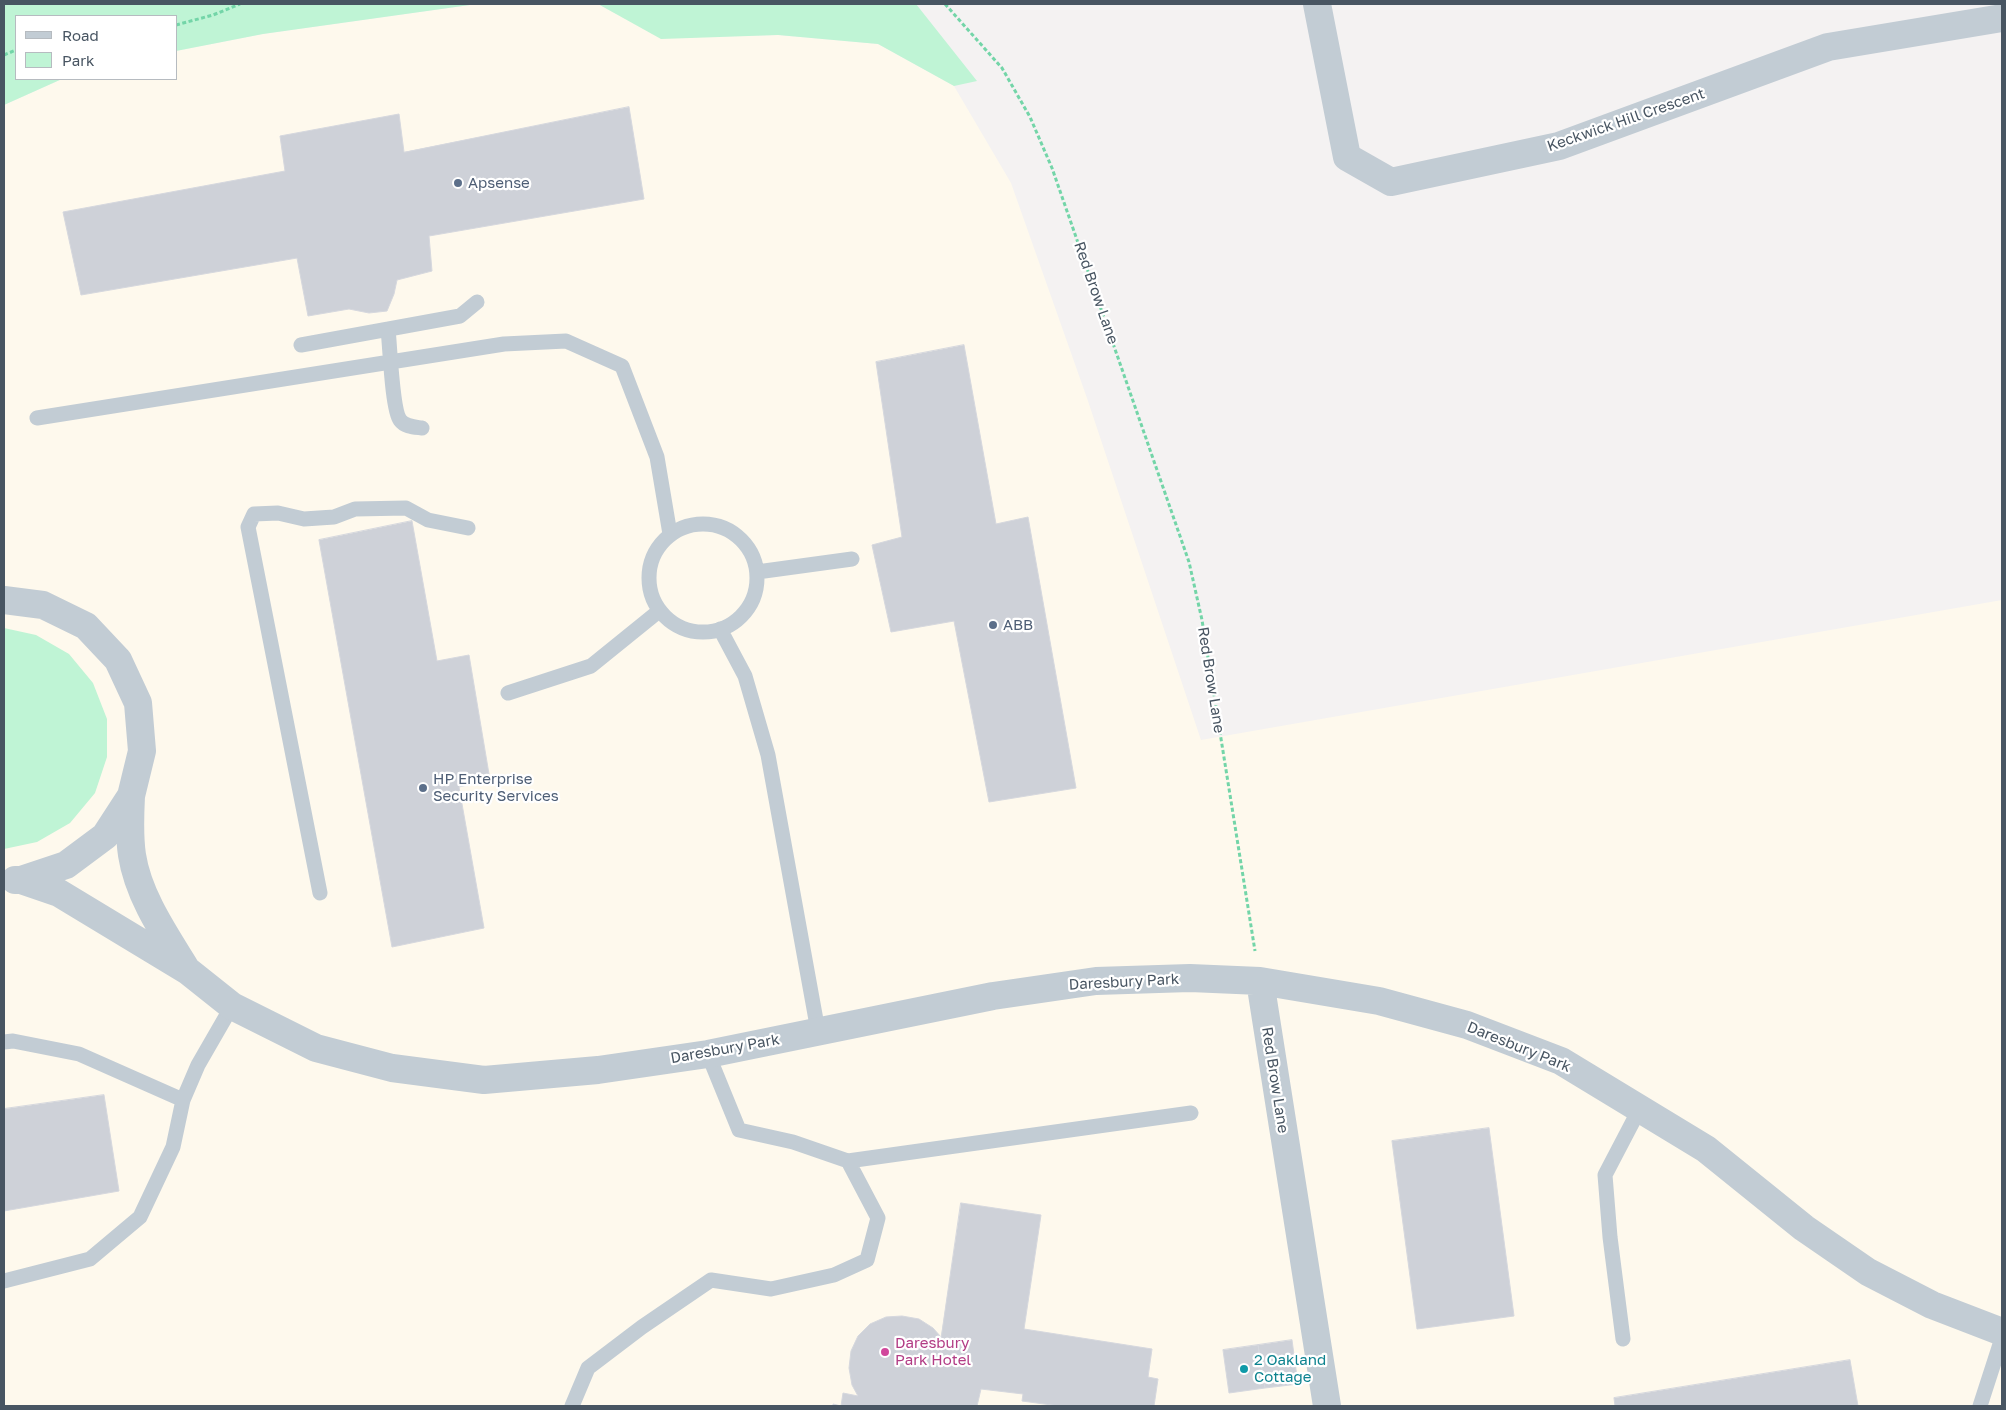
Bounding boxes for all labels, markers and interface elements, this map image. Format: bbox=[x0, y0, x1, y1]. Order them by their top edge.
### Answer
legend bbox=[15, 15, 178, 80]
text: Road bbox=[62, 26, 99, 44]
text: Park bbox=[62, 51, 94, 69]
street label: Keckwick Hill Crescent bbox=[1545, 85, 1707, 155]
place label: Apsense bbox=[468, 174, 530, 192]
marker: Apsense bbox=[452, 177, 464, 189]
street label: Red Brow Lane bbox=[1070, 239, 1122, 347]
place label: ABB bbox=[1003, 616, 1033, 634]
marker: ABB bbox=[987, 619, 999, 631]
street label: Red Brow Lane bbox=[1194, 626, 1228, 734]
place label: HP Enterprise Security Services bbox=[433, 770, 559, 805]
marker: HP Enterprise Security Services bbox=[417, 782, 429, 794]
street label: Daresbury Park bbox=[1068, 970, 1180, 994]
street label: Daresbury Park bbox=[1464, 1018, 1574, 1076]
street label: Red Brow Lane bbox=[1258, 1026, 1292, 1134]
street label: Daresbury Park bbox=[669, 1031, 781, 1067]
place label: Daresbury Park Hotel bbox=[895, 1334, 971, 1369]
marker: Daresbury Park Hotel bbox=[879, 1346, 891, 1358]
place label: 2 Oakland Cottage bbox=[1254, 1351, 1326, 1386]
marker: 2 Oakland Cottage bbox=[1238, 1363, 1250, 1375]

